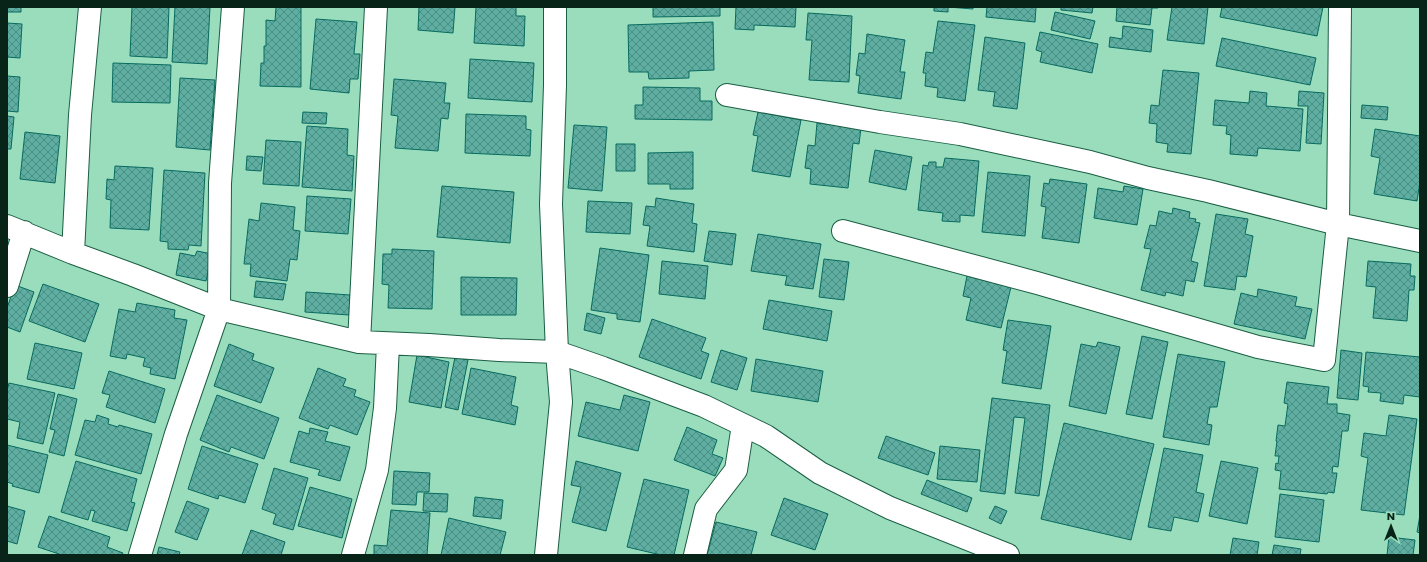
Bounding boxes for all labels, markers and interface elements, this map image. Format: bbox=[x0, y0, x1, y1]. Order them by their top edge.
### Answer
north arrow bbox=[1371, 506, 1411, 546]
text: N bbox=[1387, 508, 1395, 524]

